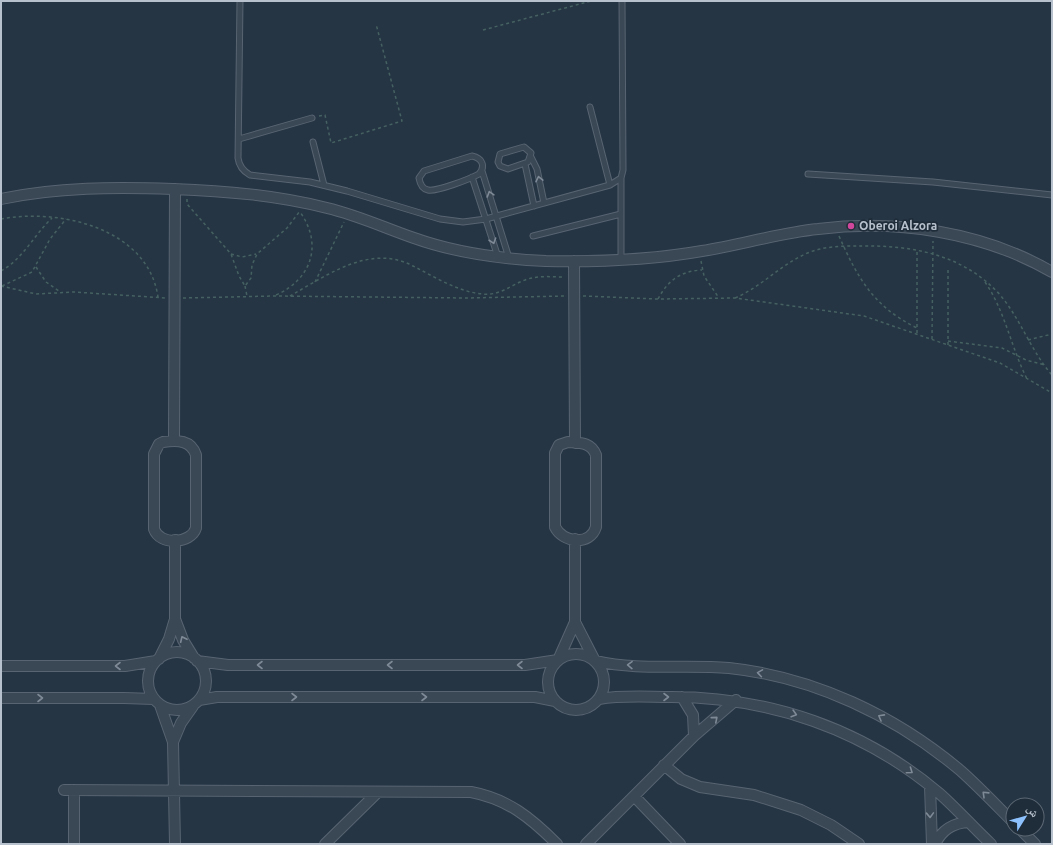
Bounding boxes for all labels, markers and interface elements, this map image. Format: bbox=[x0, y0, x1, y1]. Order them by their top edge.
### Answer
one-way arrow bbox=[536, 176, 544, 183]
one-way arrow bbox=[486, 190, 495, 197]
place label: Oberoi Alzora bbox=[859, 219, 937, 232]
marker: Oberoi Alzora bbox=[846, 221, 856, 231]
one-way arrow bbox=[488, 237, 497, 244]
one-way arrow bbox=[180, 636, 188, 644]
one-way arrow bbox=[257, 661, 263, 669]
one-way arrow bbox=[387, 661, 393, 669]
one-way arrow bbox=[517, 661, 523, 669]
one-way arrow bbox=[627, 661, 633, 669]
one-way arrow bbox=[115, 662, 121, 670]
one-way arrow bbox=[757, 669, 763, 678]
one-way arrow bbox=[291, 693, 297, 701]
one-way arrow bbox=[421, 693, 427, 701]
one-way arrow bbox=[663, 693, 669, 701]
one-way arrow bbox=[37, 694, 43, 702]
one-way arrow bbox=[790, 709, 797, 718]
one-way arrow bbox=[878, 714, 886, 722]
one-way arrow bbox=[710, 716, 718, 723]
one-way arrow bbox=[906, 766, 913, 774]
one-way arrow bbox=[983, 792, 990, 799]
north arrow bbox=[1005, 797, 1045, 837]
text: ش bbox=[1023, 803, 1041, 821]
one-way arrow bbox=[926, 812, 934, 818]

